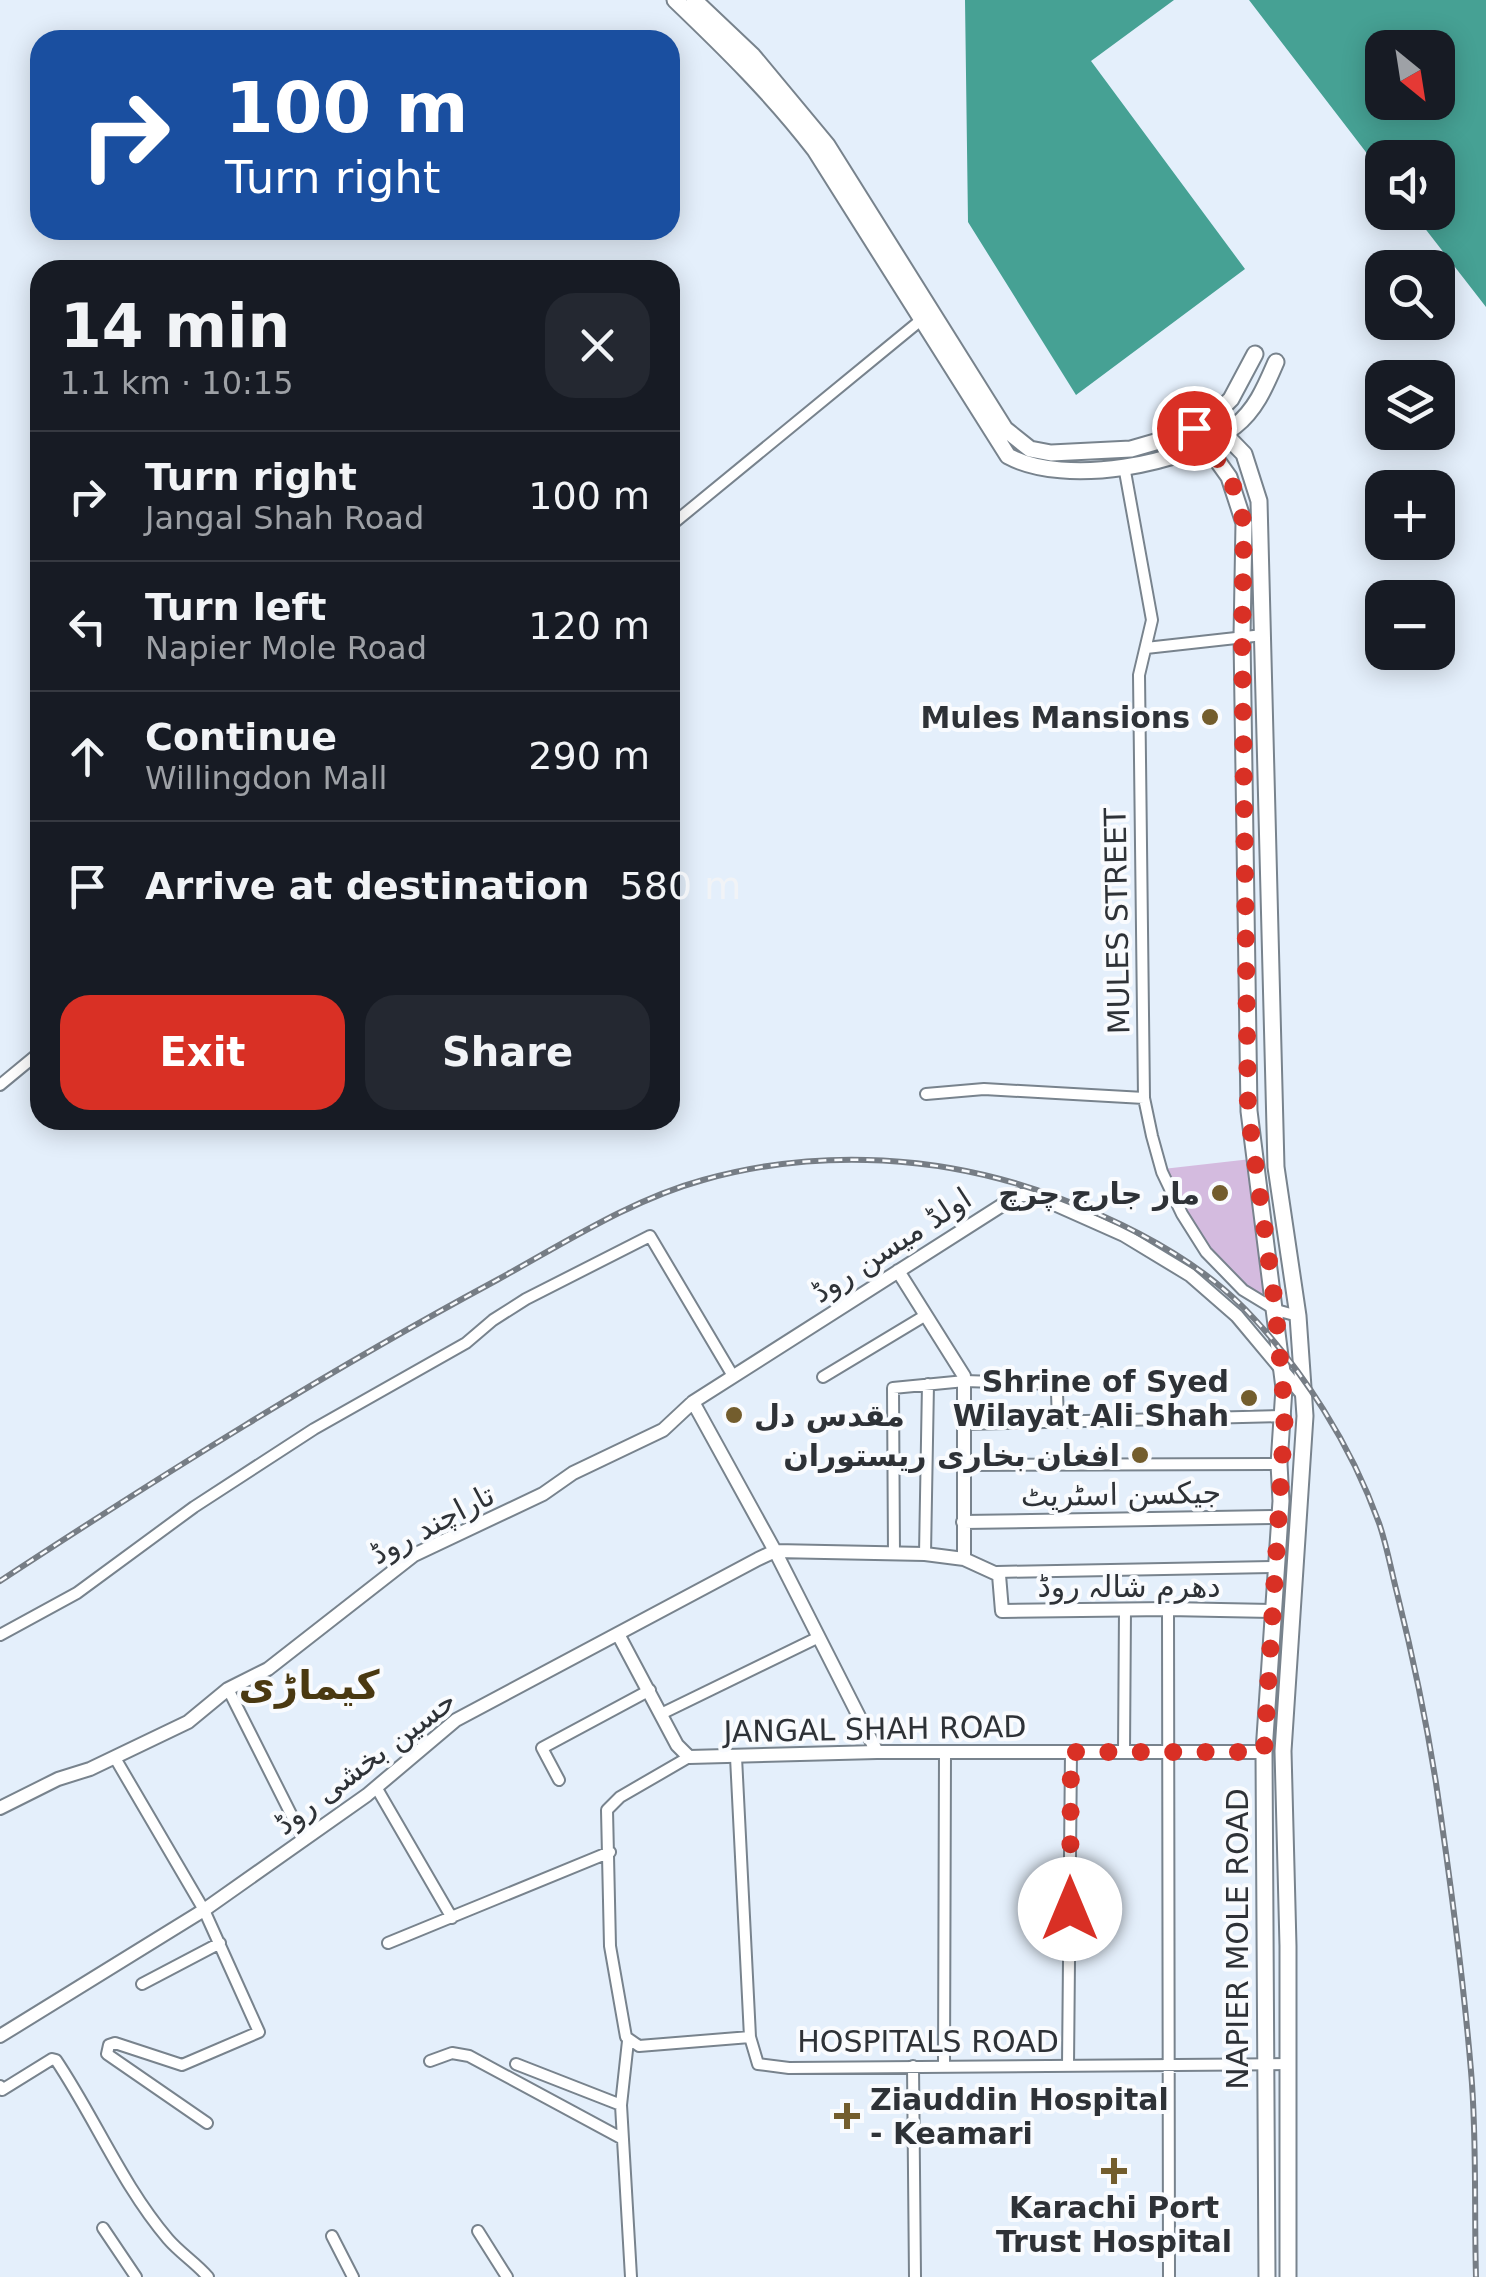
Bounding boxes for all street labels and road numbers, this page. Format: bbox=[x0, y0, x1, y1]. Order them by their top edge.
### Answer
street label: MULES STREET bbox=[1098, 807, 1136, 1035]
street label: اولڈ میسن روڈ bbox=[804, 1180, 978, 1311]
street label: جیکسن اسٹریٹ bbox=[1021, 1475, 1221, 1513]
street label: تاراچند روڈ bbox=[364, 1477, 501, 1572]
street label: دھرم شالہ روڈ bbox=[1037, 1569, 1221, 1605]
street label: حسین بخشی روڈ bbox=[267, 1682, 463, 1842]
street label: JANGAL SHAH ROAD bbox=[721, 1709, 1027, 1749]
street label: NAPIER MOLE ROAD bbox=[1220, 1788, 1255, 2090]
street label: HOSPITALS ROAD bbox=[797, 2024, 1059, 2059]

